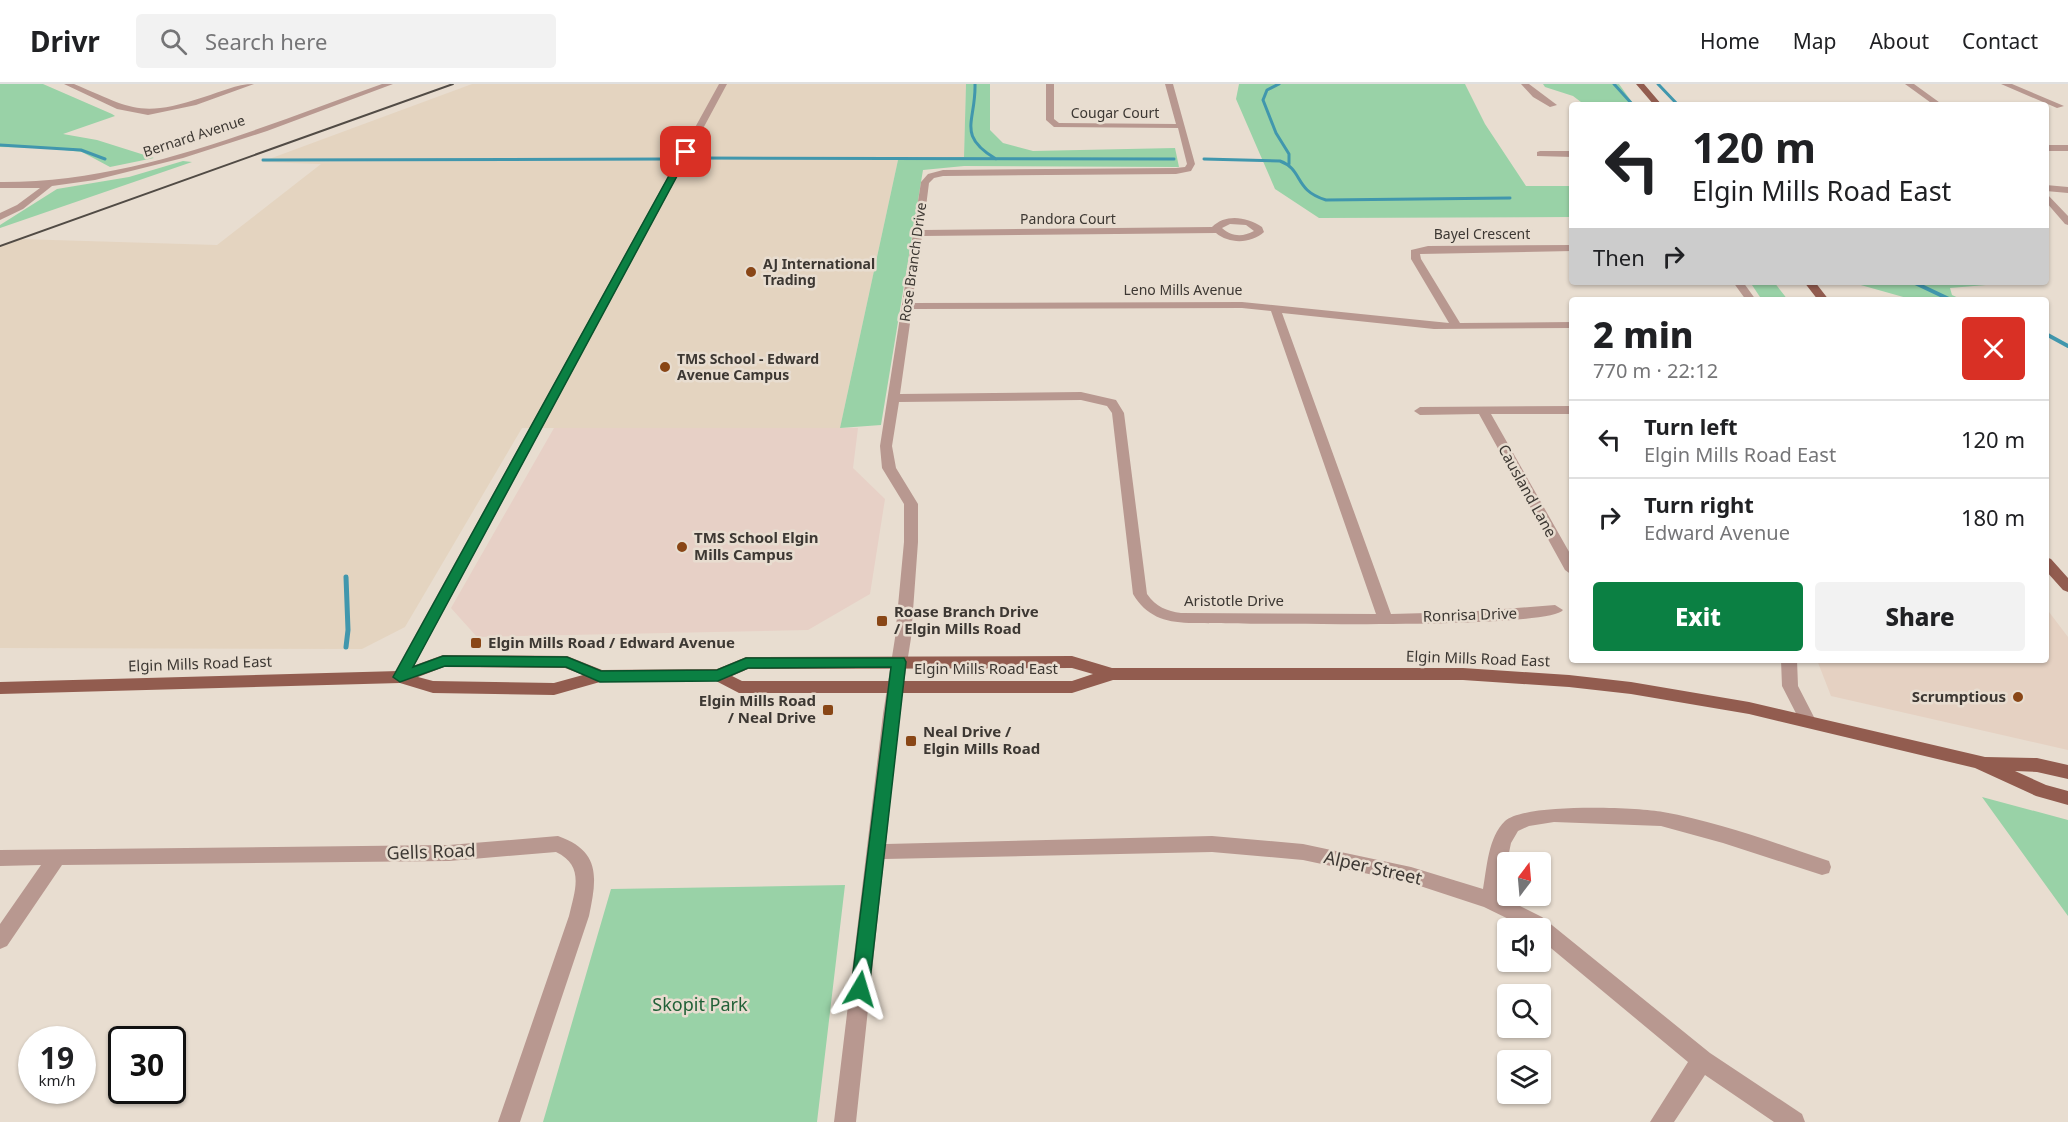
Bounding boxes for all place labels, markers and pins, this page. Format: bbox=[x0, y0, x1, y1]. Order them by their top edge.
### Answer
pin bbox=[660, 126, 711, 177]
place label: AJ International Trading bbox=[763, 254, 875, 289]
marker: AJ International Trading bbox=[744, 265, 758, 279]
place label: TMS School - Edward Avenue Campus bbox=[677, 349, 819, 384]
marker: TMS School - Edward Avenue Campus bbox=[658, 360, 672, 374]
place label: TMS School Elgin Mills Campus bbox=[694, 527, 818, 564]
marker: TMS School Elgin Mills Campus bbox=[675, 540, 689, 554]
place label: Roase Branch Drive / Elgin Mills Road bbox=[894, 601, 1039, 638]
marker: Roase Branch Drive / Elgin Mills Road bbox=[875, 614, 889, 628]
place label: Elgin Mills Road / Edward Avenue bbox=[488, 632, 735, 652]
marker: Elgin Mills Road / Edward Avenue bbox=[469, 636, 483, 650]
place label: Scrumptious bbox=[1912, 686, 2006, 706]
place label: Elgin Mills Road / Neal Drive bbox=[699, 690, 816, 727]
marker: Scrumptious bbox=[2011, 690, 2025, 704]
marker: Elgin Mills Road / Neal Drive bbox=[821, 703, 835, 717]
place label: Neal Drive / Elgin Mills Road bbox=[923, 721, 1040, 758]
marker: Neal Drive / Elgin Mills Road bbox=[904, 734, 918, 748]

